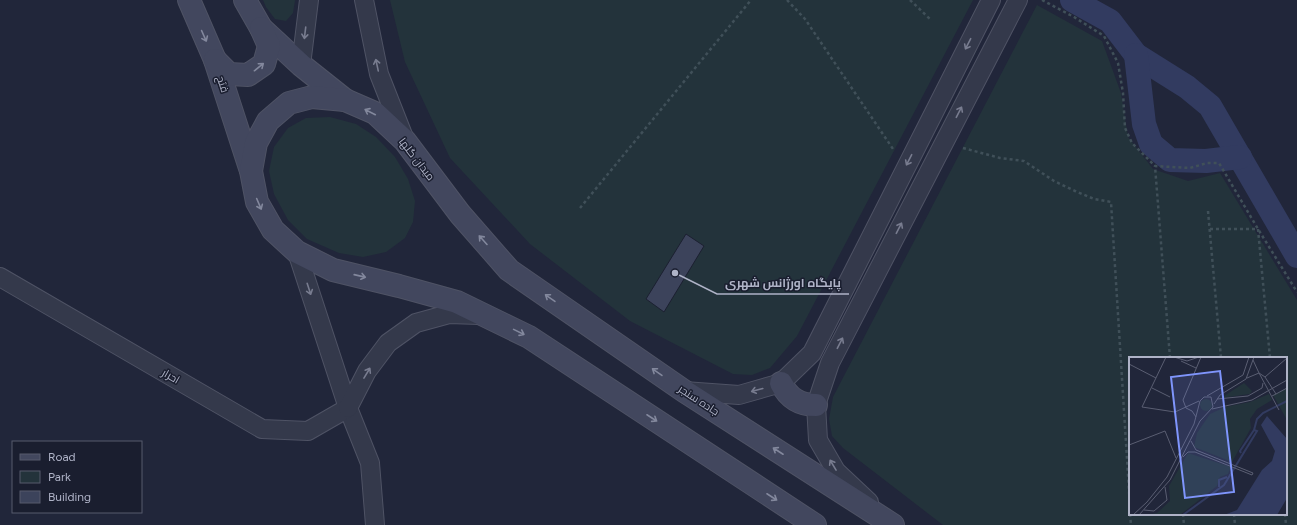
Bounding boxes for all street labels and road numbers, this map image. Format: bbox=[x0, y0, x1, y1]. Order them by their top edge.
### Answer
street label: فتح bbox=[213, 74, 231, 94]
street label: میدان گلها bbox=[396, 135, 437, 183]
street label: احرار bbox=[159, 366, 182, 387]
street label: جاده سنجر bbox=[675, 382, 722, 418]

